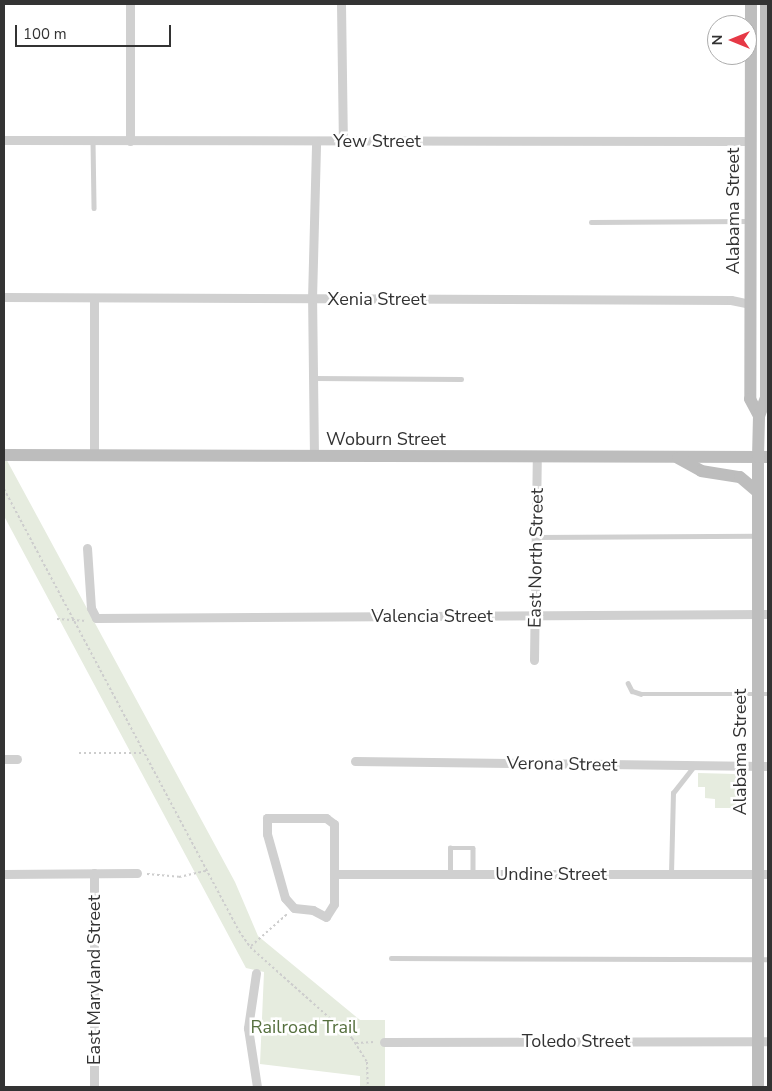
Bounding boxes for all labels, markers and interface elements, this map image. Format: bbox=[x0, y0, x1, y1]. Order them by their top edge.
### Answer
scale bar bbox=[18, 15, 174, 47]
north arrow bbox=[707, 15, 757, 65]
text: 100 m bbox=[23, 24, 67, 44]
text: N bbox=[708, 35, 727, 45]
street label: Yew Street bbox=[333, 130, 421, 152]
street label: Alabama Street bbox=[722, 148, 744, 274]
street label: Xenia Street bbox=[328, 288, 426, 310]
street label: Woburn Street bbox=[326, 428, 446, 450]
street label: East North Street bbox=[524, 488, 548, 628]
street label: Valencia Street bbox=[371, 605, 493, 627]
street label: Alabama Street bbox=[729, 689, 751, 815]
street label: Verona Street bbox=[506, 752, 618, 776]
street label: Undine Street bbox=[495, 863, 607, 885]
street label: East Maryland Street bbox=[83, 895, 105, 1065]
park label: Railroad Trail bbox=[251, 1016, 357, 1038]
street label: Toledo Street bbox=[522, 1030, 630, 1052]

